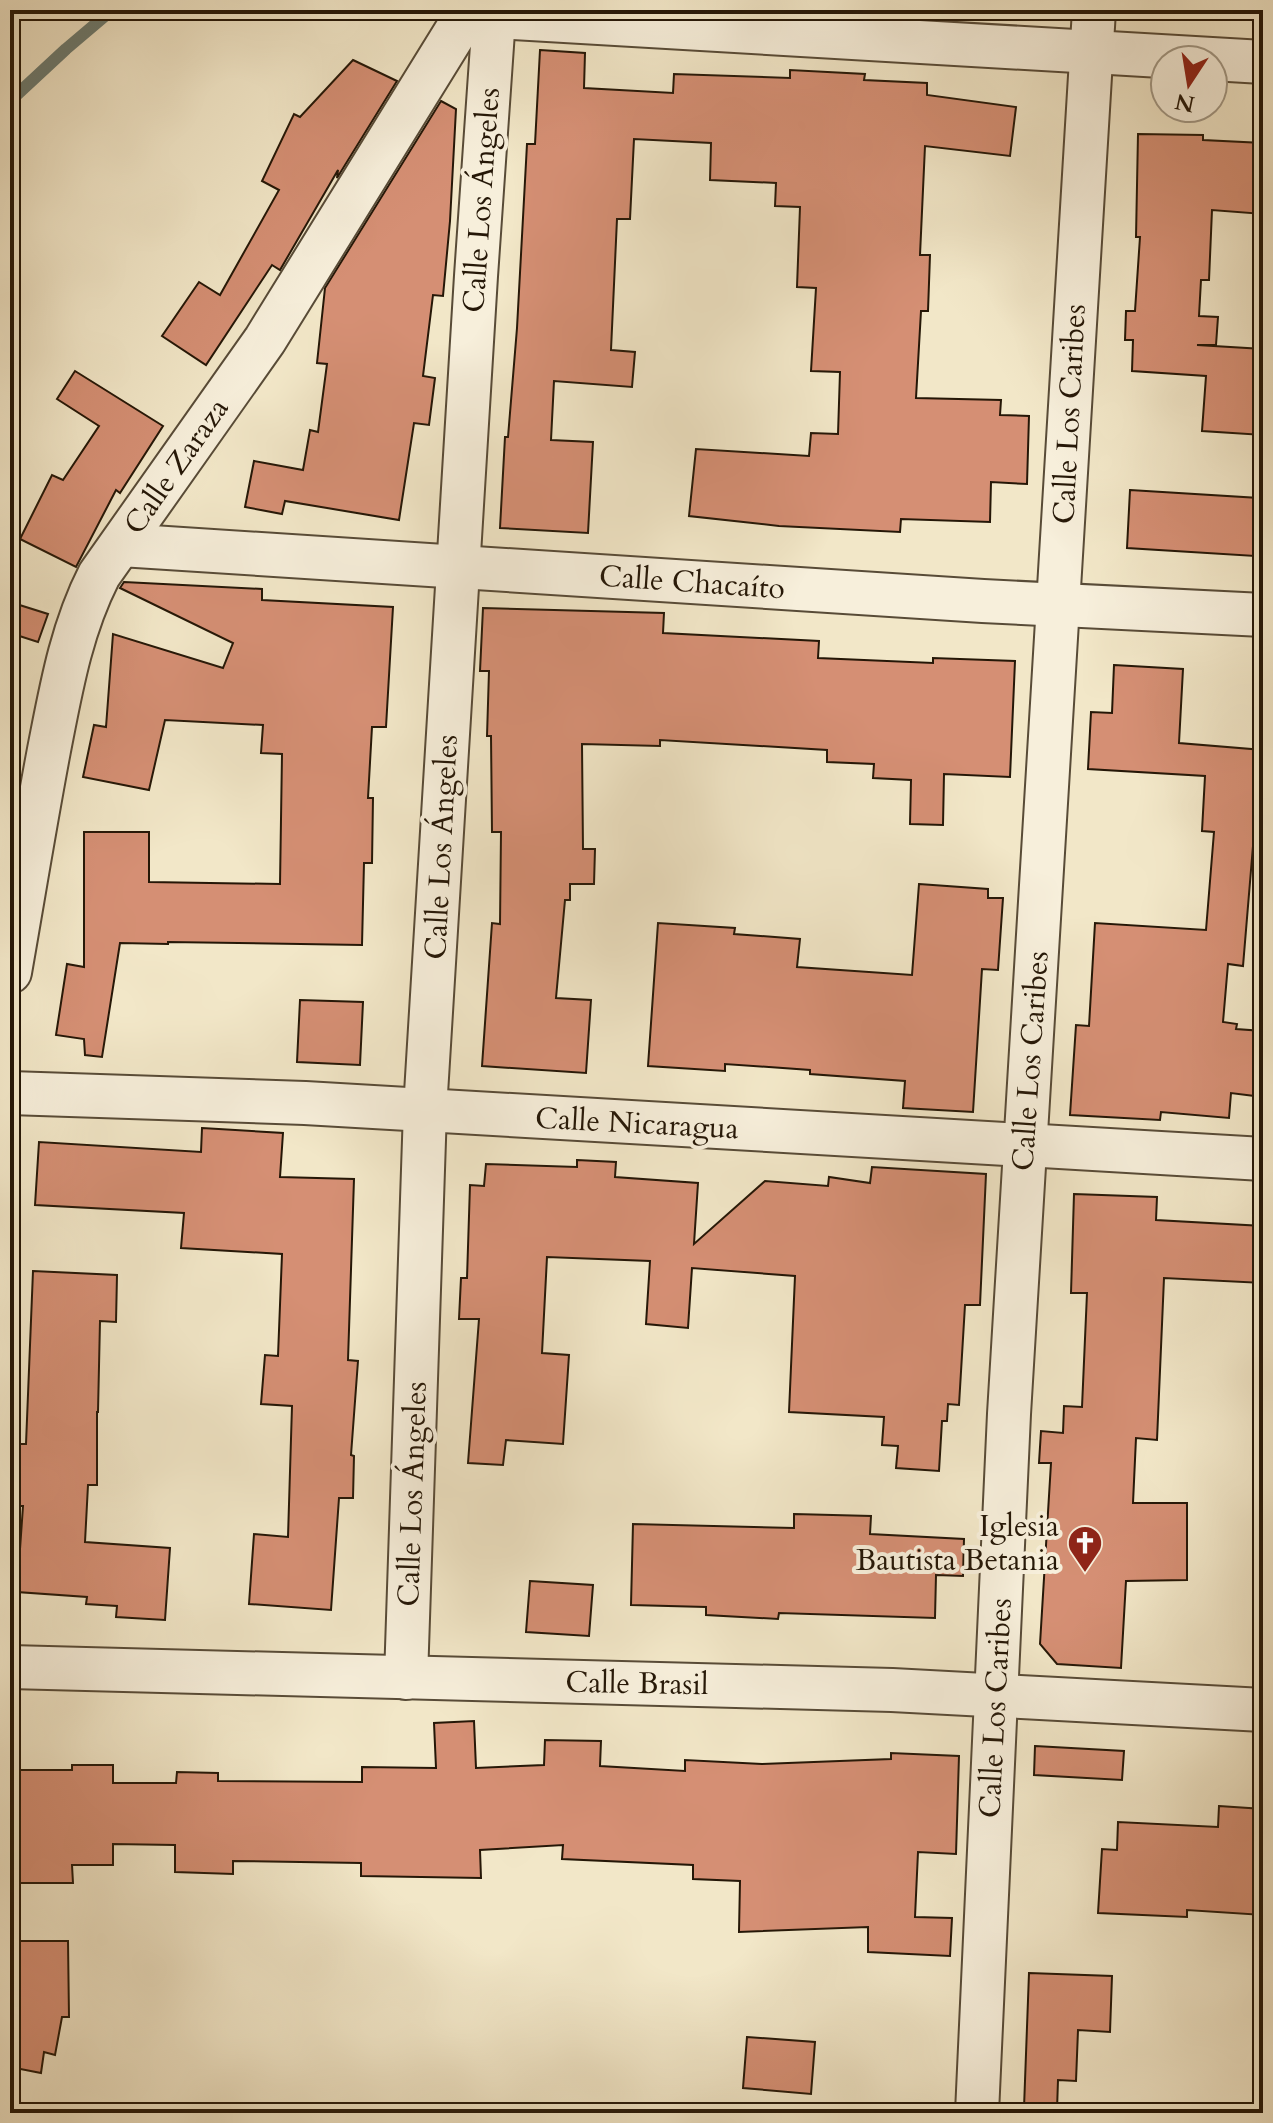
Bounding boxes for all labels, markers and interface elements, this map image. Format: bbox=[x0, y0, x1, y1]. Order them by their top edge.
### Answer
north arrow bbox=[1149, 44, 1229, 124]
street label: Calle Los Ángeles bbox=[453, 86, 510, 314]
text: N bbox=[1173, 86, 1198, 119]
street label: Calle Los Caribes bbox=[1043, 303, 1096, 525]
street label: Calle Zaraza bbox=[114, 390, 238, 543]
street label: Calle Chacaíto bbox=[598, 556, 786, 609]
street label: Calle Los Ángeles bbox=[415, 733, 468, 961]
street label: Calle Los Caribes bbox=[1002, 950, 1059, 1172]
street label: Calle Nicaragua bbox=[534, 1098, 740, 1149]
street label: Calle Los Ángeles bbox=[388, 1381, 437, 1607]
place label: Iglesia Bautista Betania bbox=[856, 1506, 1059, 1581]
church icon: Iglesia Bautista Betania bbox=[1066, 1524, 1104, 1574]
street label: Calle Los Caribes bbox=[969, 1597, 1022, 1819]
street label: Calle Brasil bbox=[565, 1662, 709, 1705]

